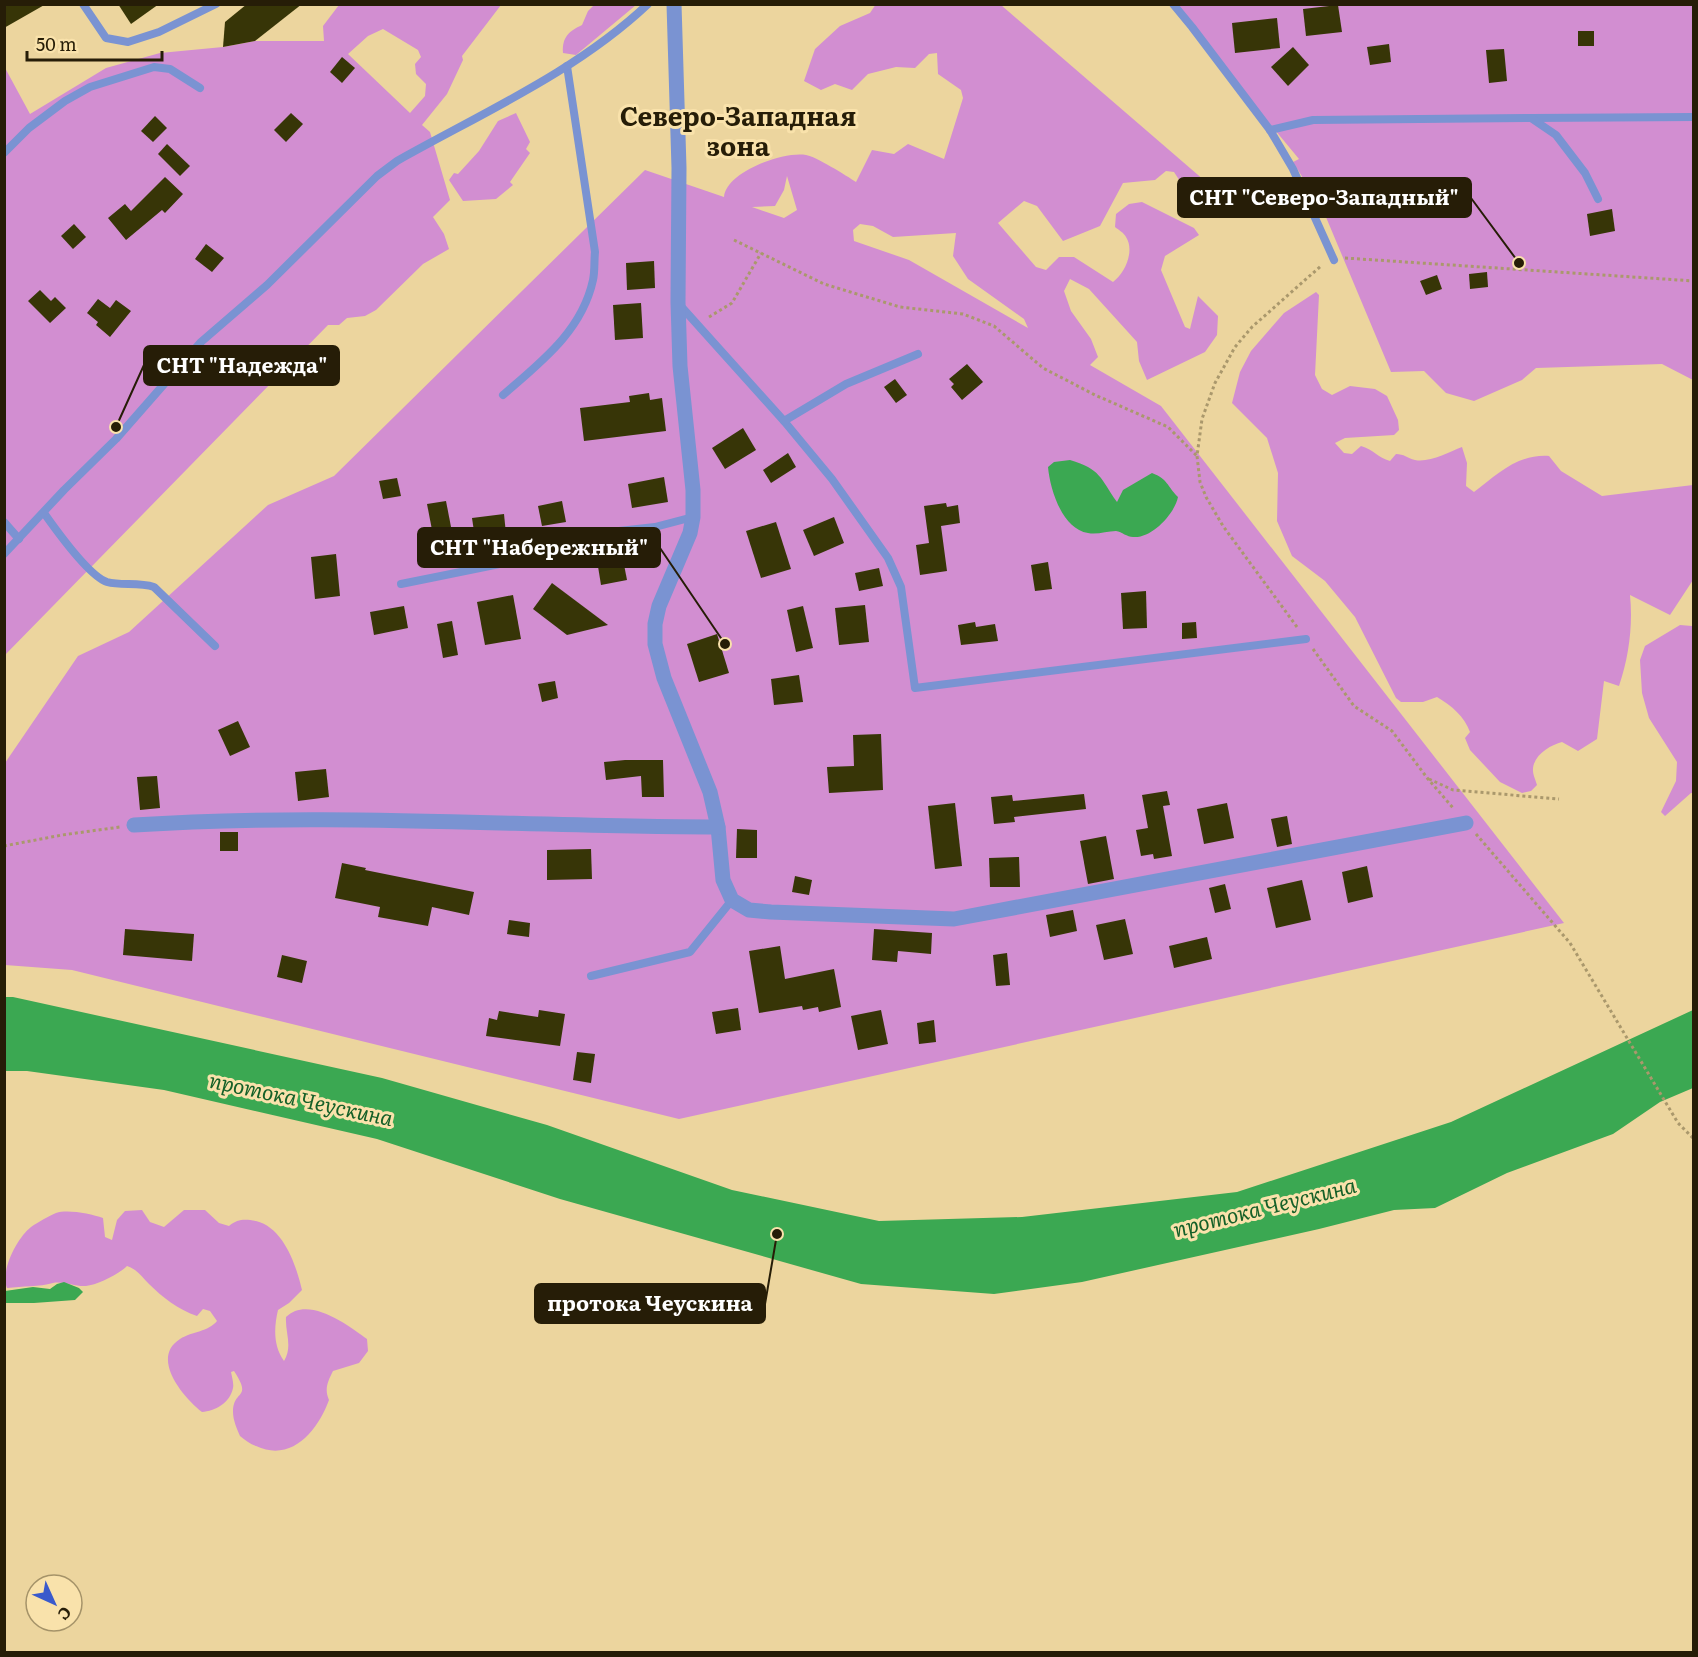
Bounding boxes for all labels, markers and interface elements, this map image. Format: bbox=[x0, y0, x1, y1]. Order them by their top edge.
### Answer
scale bar bbox=[27, 24, 162, 62]
text: 50 m bbox=[36, 30, 77, 57]
district label: Северо-Западная зона bbox=[620, 95, 856, 164]
callout: СНТ "Северо-Западный" bbox=[1178, 178, 1471, 217]
text: СНТ "Северо-Западный" bbox=[1189, 180, 1459, 211]
callout: СНТ "Надежда" bbox=[144, 346, 339, 385]
text: СНТ "Надежда" bbox=[157, 348, 327, 379]
callout: СНТ "Набережный" bbox=[418, 528, 660, 567]
text: СНТ "Набережный" bbox=[430, 530, 648, 561]
water label: протока Чеускина bbox=[207, 1063, 396, 1132]
water label: протока Чеускина bbox=[1170, 1168, 1359, 1243]
callout: протока Чеускина bbox=[535, 1284, 765, 1323]
text: протока Чеускина bbox=[547, 1286, 754, 1317]
north arrow bbox=[24, 1573, 84, 1633]
text: С bbox=[53, 1602, 78, 1627]

